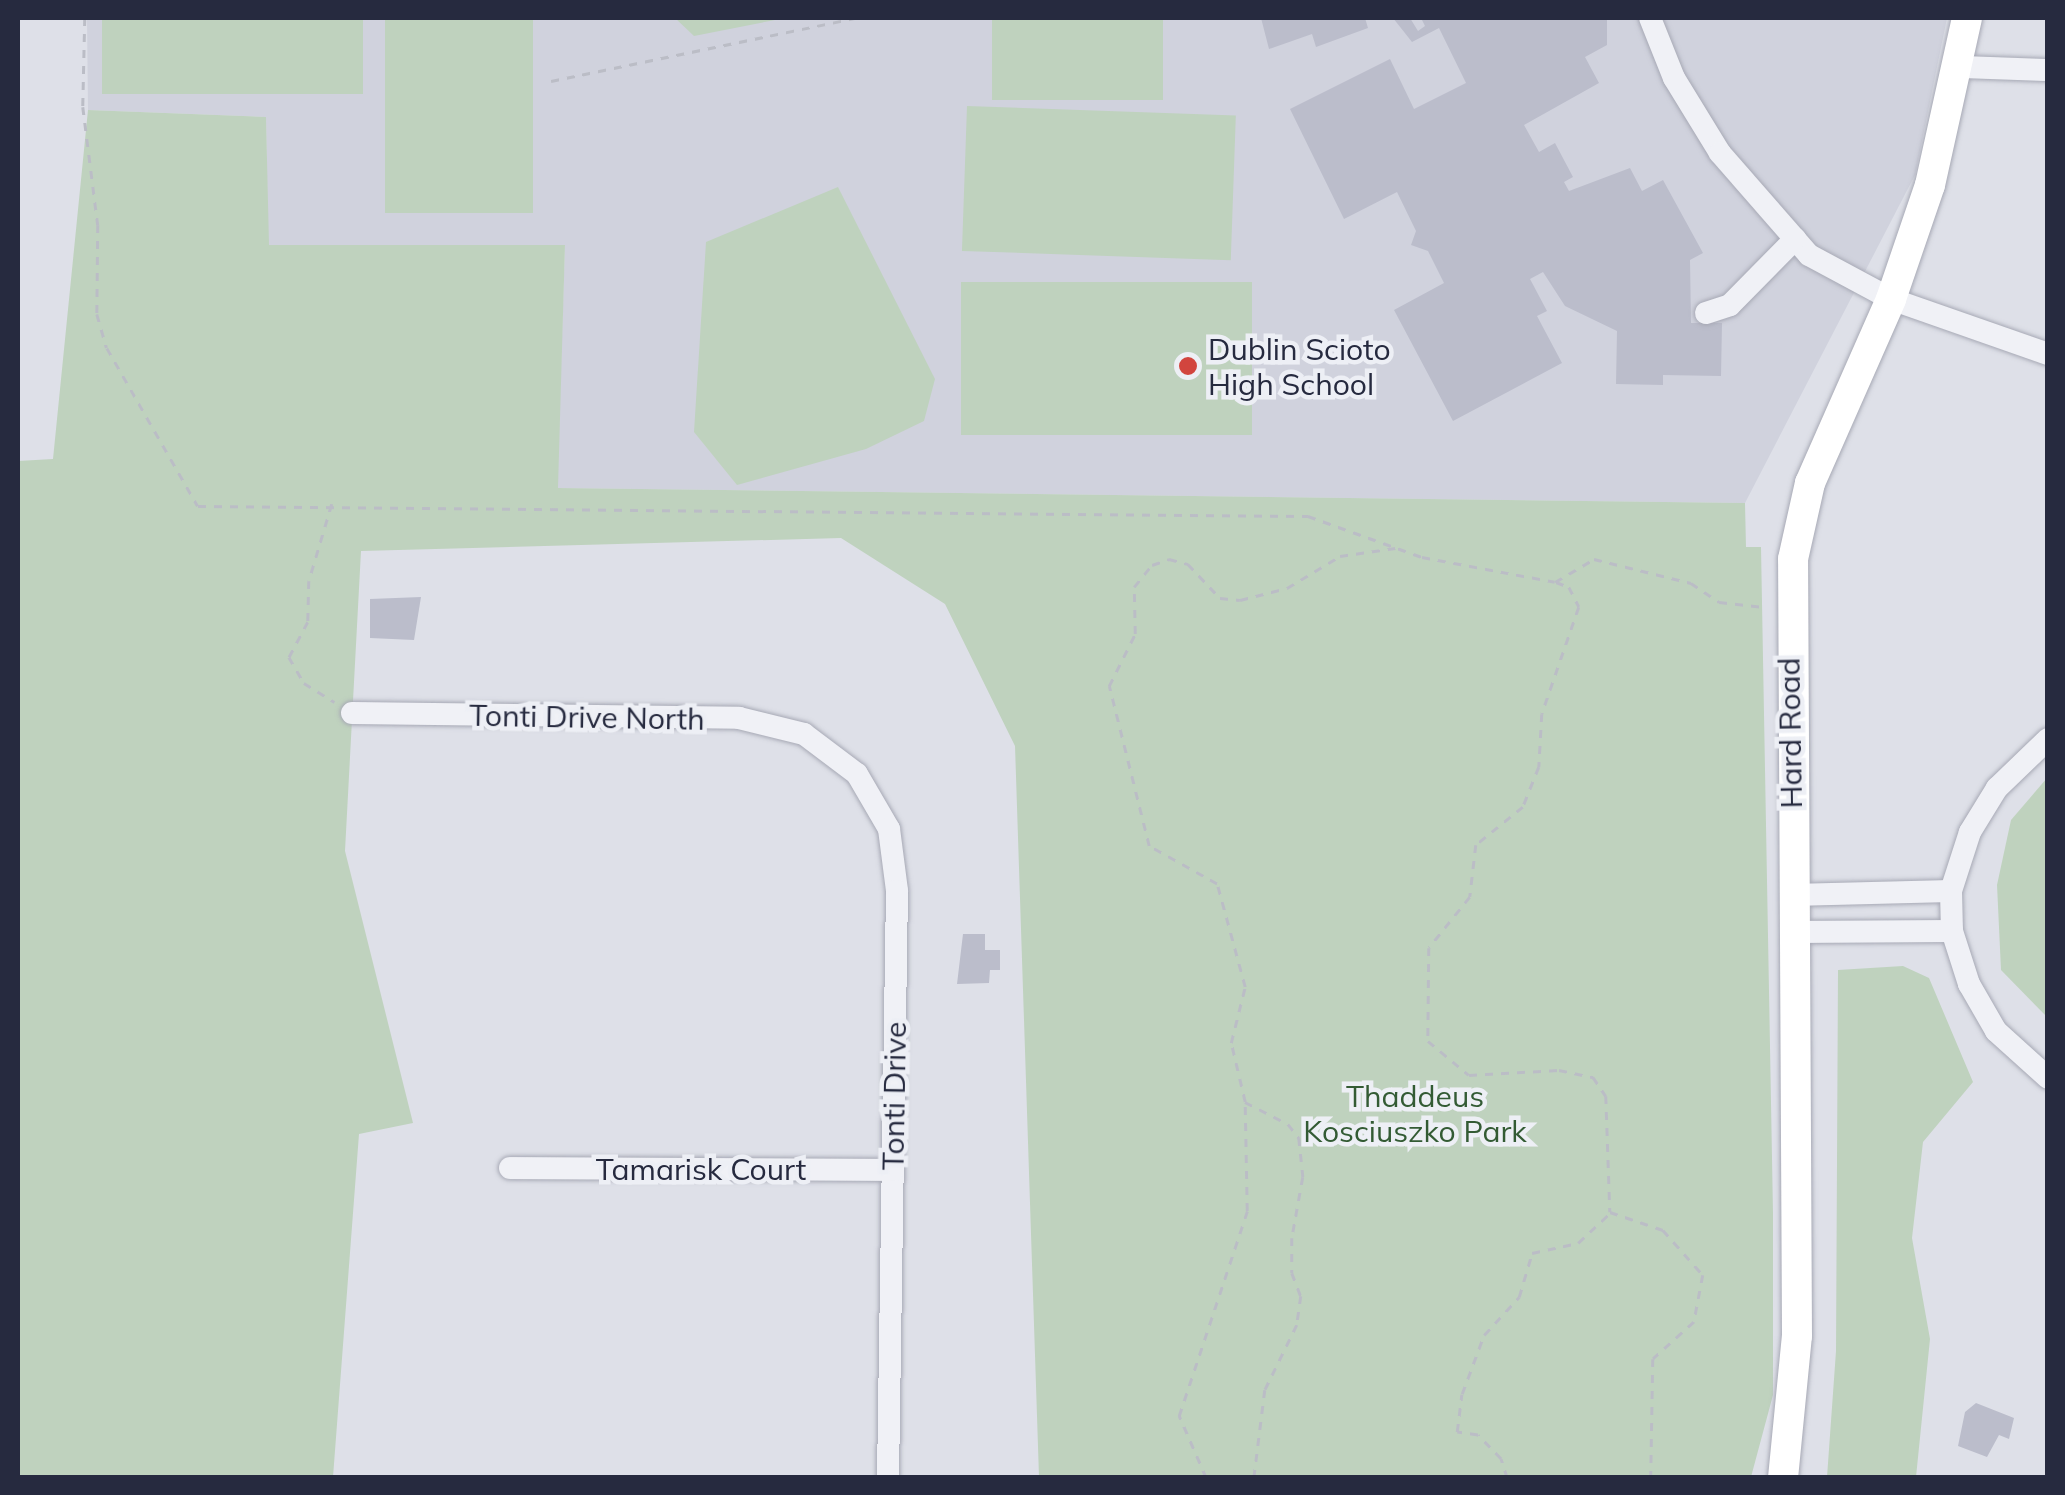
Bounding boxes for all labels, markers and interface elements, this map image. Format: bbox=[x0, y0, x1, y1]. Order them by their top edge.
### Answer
place label: Dublin Scioto High School bbox=[1208, 331, 1391, 402]
marker: Dublin Scioto High School bbox=[1177, 355, 1199, 377]
street label: Hard Road bbox=[1771, 657, 1809, 809]
street label: Tonti Drive North bbox=[469, 697, 705, 737]
street label: Tonti Drive bbox=[875, 1021, 913, 1171]
park label: Thaddeus Kosciuszko Park bbox=[1303, 1078, 1527, 1148]
street label: Tamarisk Court bbox=[596, 1151, 806, 1187]

